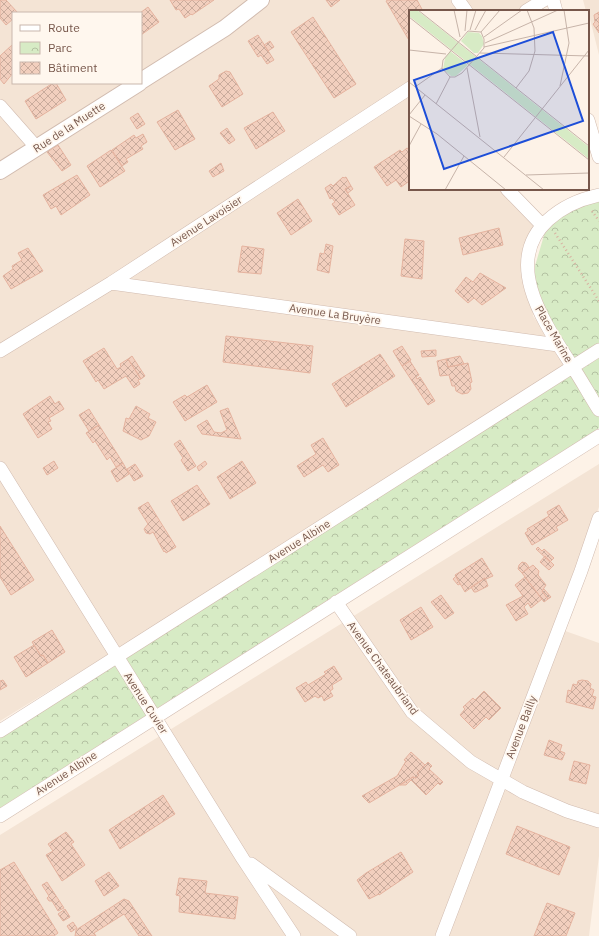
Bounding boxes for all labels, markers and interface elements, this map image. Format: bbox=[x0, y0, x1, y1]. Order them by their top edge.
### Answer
inset map bbox=[409, 10, 589, 190]
legend bbox=[12, 12, 142, 84]
text: Route bbox=[48, 20, 80, 35]
text: Parc bbox=[48, 40, 72, 55]
text: Bâtiment bbox=[48, 60, 98, 75]
street label: Rue de la Muette bbox=[30, 98, 108, 156]
street label: Avenue Lavoisier bbox=[167, 193, 245, 249]
street label: Avenue La Bruyère bbox=[288, 301, 382, 327]
street label: Place Marine bbox=[532, 303, 576, 365]
street label: Avenue Albine bbox=[265, 516, 333, 566]
street label: Avenue Chateaubriand bbox=[344, 619, 422, 717]
street label: Avenue Cuvier bbox=[121, 670, 171, 736]
street label: Avenue Bailly bbox=[503, 693, 540, 761]
street label: Avenue Albine bbox=[32, 748, 100, 798]

